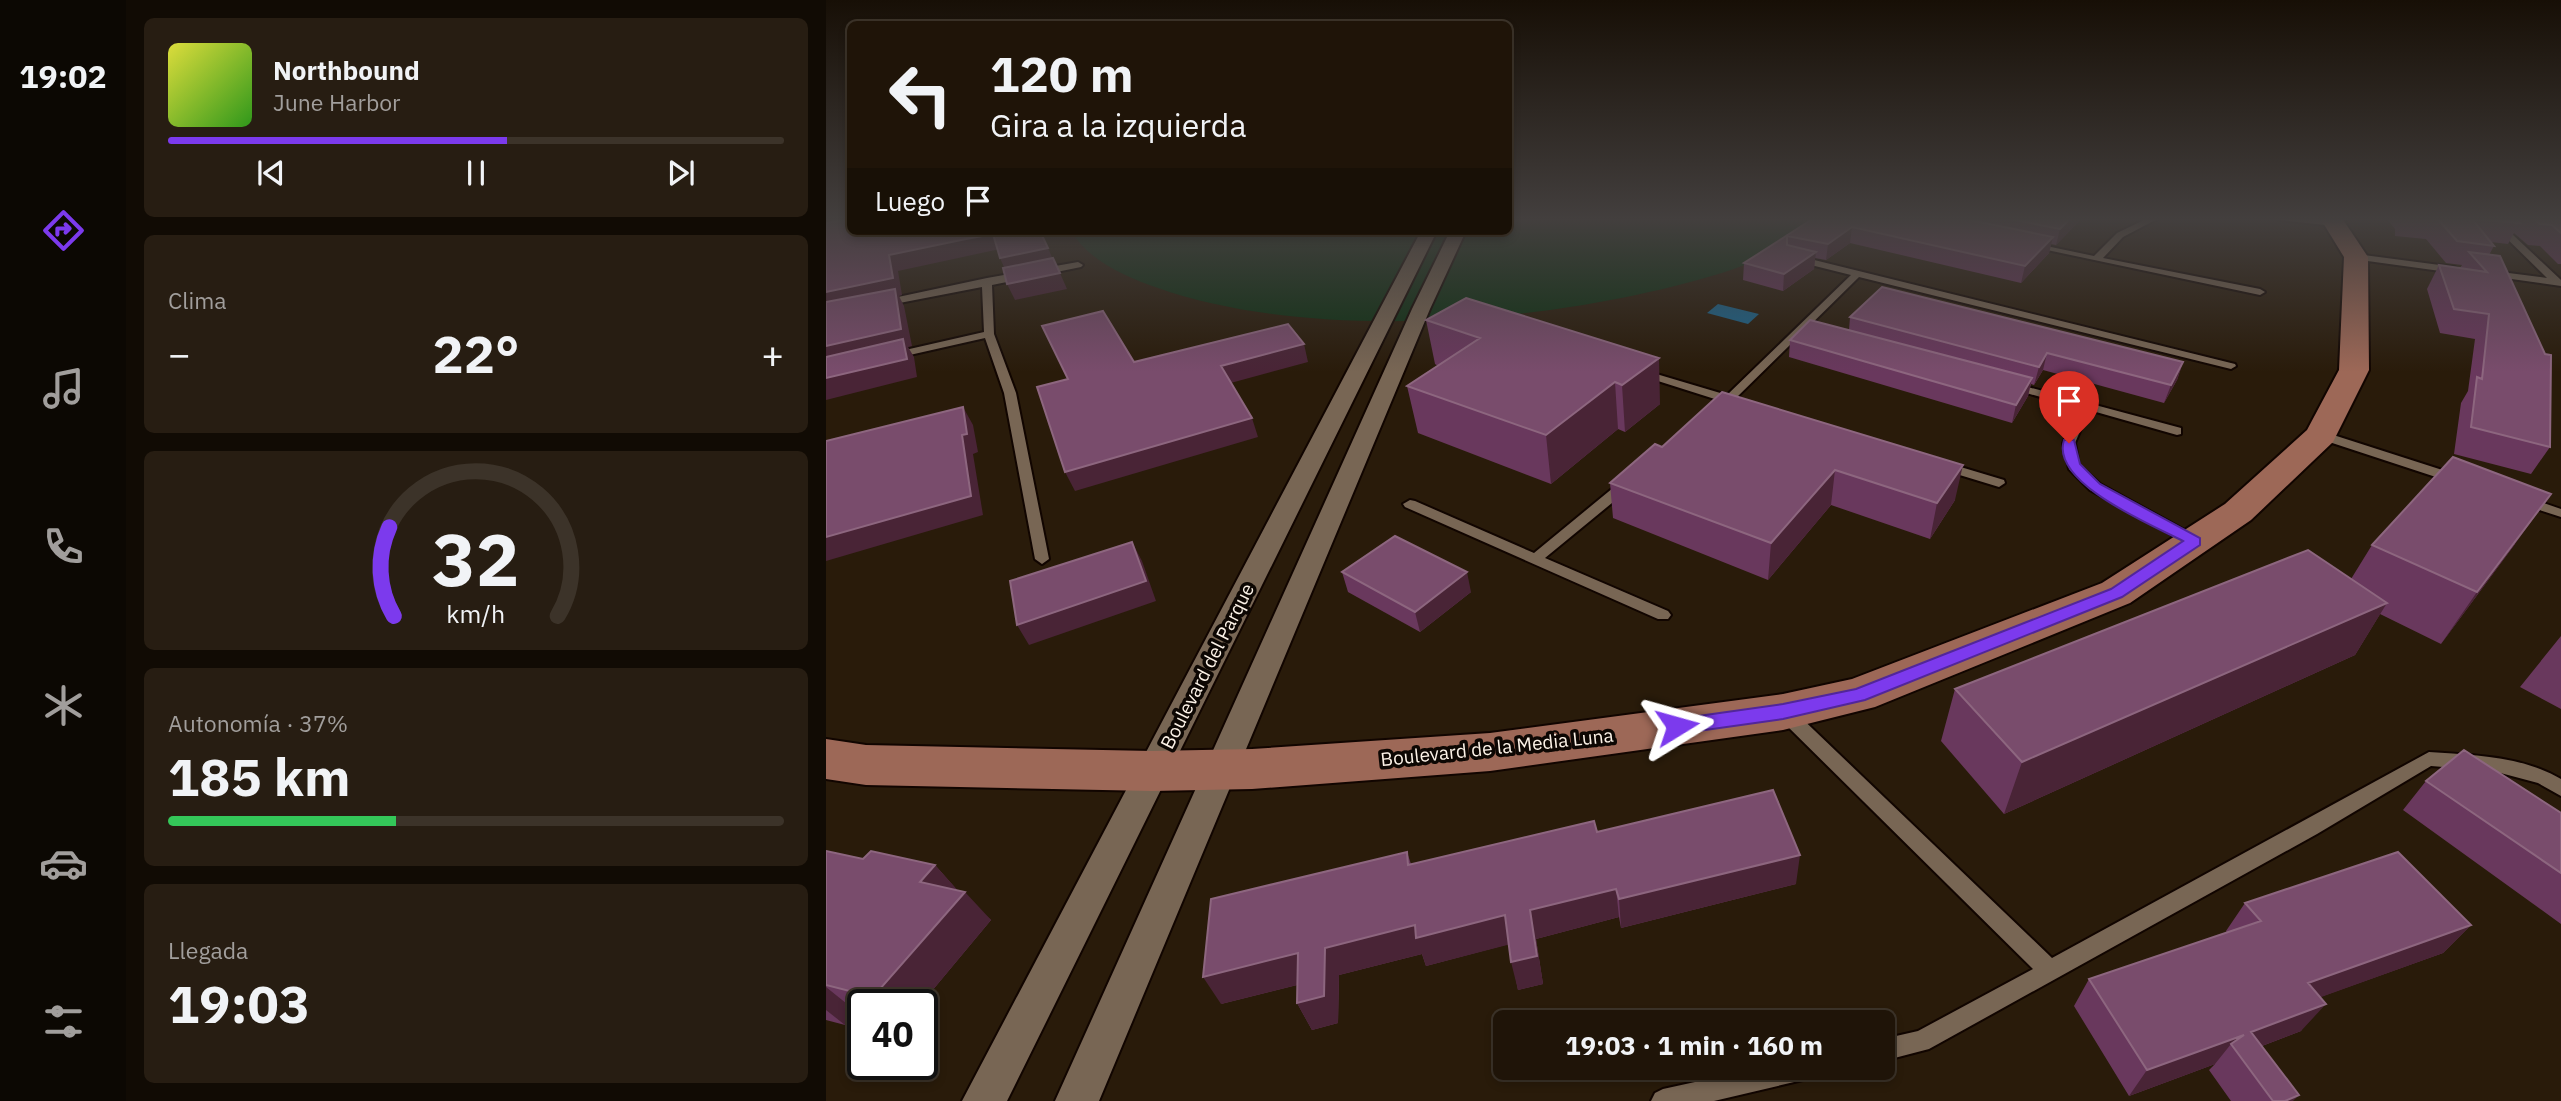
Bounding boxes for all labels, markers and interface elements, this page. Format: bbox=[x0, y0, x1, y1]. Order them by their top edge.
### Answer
text: 120 m bbox=[990, 42, 1134, 105]
icon: left bbox=[875, 49, 966, 140]
text: Northbound bbox=[273, 53, 420, 87]
text: 19:02 bbox=[19, 55, 107, 97]
text: June Harbor bbox=[273, 87, 401, 117]
text: Gira a la izquierda bbox=[990, 104, 1247, 146]
icon: previous bbox=[252, 154, 290, 192]
icon: pause bbox=[457, 154, 495, 192]
icon: next bbox=[662, 154, 700, 192]
icon: arrive bbox=[959, 182, 997, 220]
text: Luego bbox=[875, 184, 945, 218]
icon: directions bbox=[39, 206, 88, 255]
text: Clima bbox=[168, 285, 227, 315]
text: 22° bbox=[433, 320, 519, 387]
text: − bbox=[168, 329, 191, 378]
text: + bbox=[761, 329, 784, 378]
icon: music bbox=[39, 364, 88, 413]
pin bbox=[2039, 371, 2099, 443]
icon: arrive bbox=[2050, 382, 2088, 420]
text: 32 bbox=[432, 512, 520, 607]
icon: phone bbox=[39, 522, 88, 571]
street label: Boulevard del Parque bbox=[1155, 579, 1259, 753]
text: km/h bbox=[447, 597, 505, 630]
icon: climate bbox=[39, 681, 88, 730]
position arrow bbox=[1640, 689, 1714, 763]
text: Autonomía · 37% bbox=[168, 708, 348, 738]
street label: Boulevard de la Media Luna bbox=[1379, 723, 1615, 771]
text: 185 km bbox=[168, 743, 350, 810]
icon: car bbox=[39, 839, 88, 888]
text: Llegada bbox=[168, 935, 248, 965]
text: 19:03 bbox=[168, 970, 310, 1037]
speed limit sign: 40 bbox=[847, 989, 938, 1080]
icon: filters bbox=[39, 997, 88, 1046]
text: 19:03 · 1 min · 160 m bbox=[1565, 1028, 1823, 1062]

